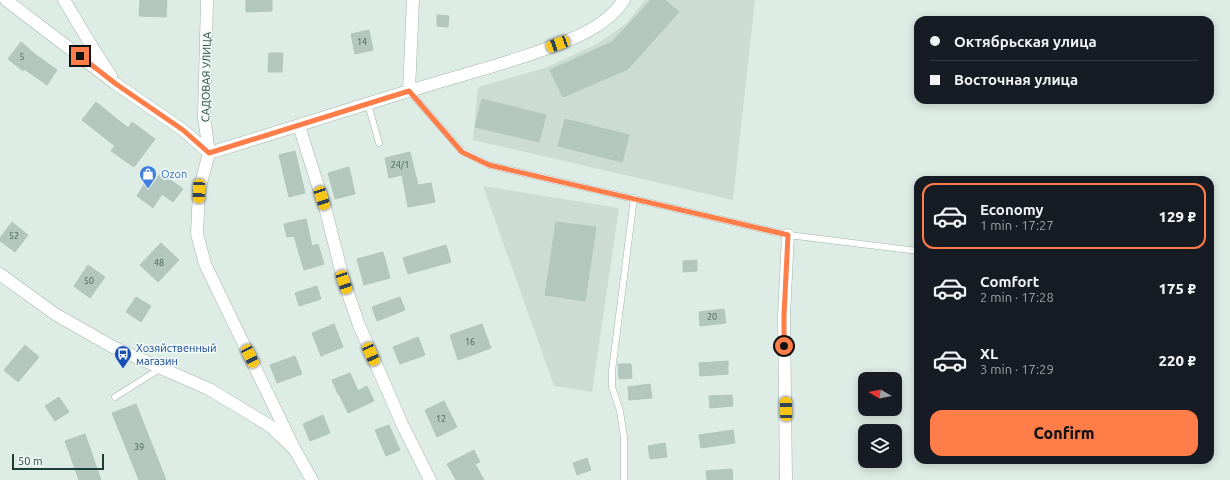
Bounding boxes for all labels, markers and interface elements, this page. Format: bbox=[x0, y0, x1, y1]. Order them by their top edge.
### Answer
street label: САДОВАЯ УЛИЦА bbox=[199, 31, 213, 122]
text: Октябрьская улица bbox=[954, 33, 1097, 50]
car bbox=[545, 34, 571, 54]
house number: 14 bbox=[357, 37, 367, 47]
route end bbox=[71, 47, 89, 65]
house number: 5 bbox=[19, 52, 25, 62]
text: Восточная улица bbox=[954, 71, 1078, 88]
house number: 24/1 bbox=[391, 160, 409, 170]
shop icon: Ozon bbox=[138, 164, 158, 189]
place label: Ozon bbox=[161, 168, 187, 180]
car bbox=[193, 179, 205, 203]
car bbox=[313, 185, 331, 211]
icon: car bbox=[932, 198, 968, 234]
text: Economy bbox=[980, 201, 1044, 218]
text: 129 ₽ bbox=[1159, 208, 1196, 225]
text: 1 min · 17:27 bbox=[980, 218, 1054, 232]
house number: 52 bbox=[9, 231, 19, 241]
house number: 48 bbox=[154, 258, 164, 268]
car bbox=[334, 269, 354, 295]
icon: car bbox=[932, 270, 968, 306]
text: Comfort bbox=[980, 273, 1039, 290]
house number: 50 bbox=[84, 276, 94, 286]
text: 175 ₽ bbox=[1159, 280, 1196, 297]
text: 2 min · 17:28 bbox=[980, 290, 1054, 304]
house number: 20 bbox=[707, 312, 717, 322]
house number: 16 bbox=[465, 337, 475, 347]
route start bbox=[775, 337, 793, 355]
car bbox=[361, 341, 381, 367]
place label: Хозяйственный магазин bbox=[136, 342, 217, 367]
icon: car bbox=[932, 342, 968, 378]
car bbox=[239, 343, 261, 369]
bus stop icon: Хозяйственный магазин bbox=[113, 344, 133, 369]
text: XL bbox=[980, 345, 998, 362]
text: 220 ₽ bbox=[1159, 352, 1196, 369]
text: 3 min · 17:29 bbox=[980, 362, 1054, 376]
north arrow bbox=[858, 372, 902, 416]
map controls bbox=[858, 372, 902, 468]
car bbox=[780, 397, 792, 421]
button: Confirm bbox=[930, 410, 1198, 456]
house number: 12 bbox=[436, 414, 446, 424]
button: layers bbox=[858, 424, 902, 468]
house number: 39 bbox=[134, 442, 144, 452]
scale bar bbox=[12, 452, 104, 471]
text: 50 m bbox=[18, 455, 42, 467]

